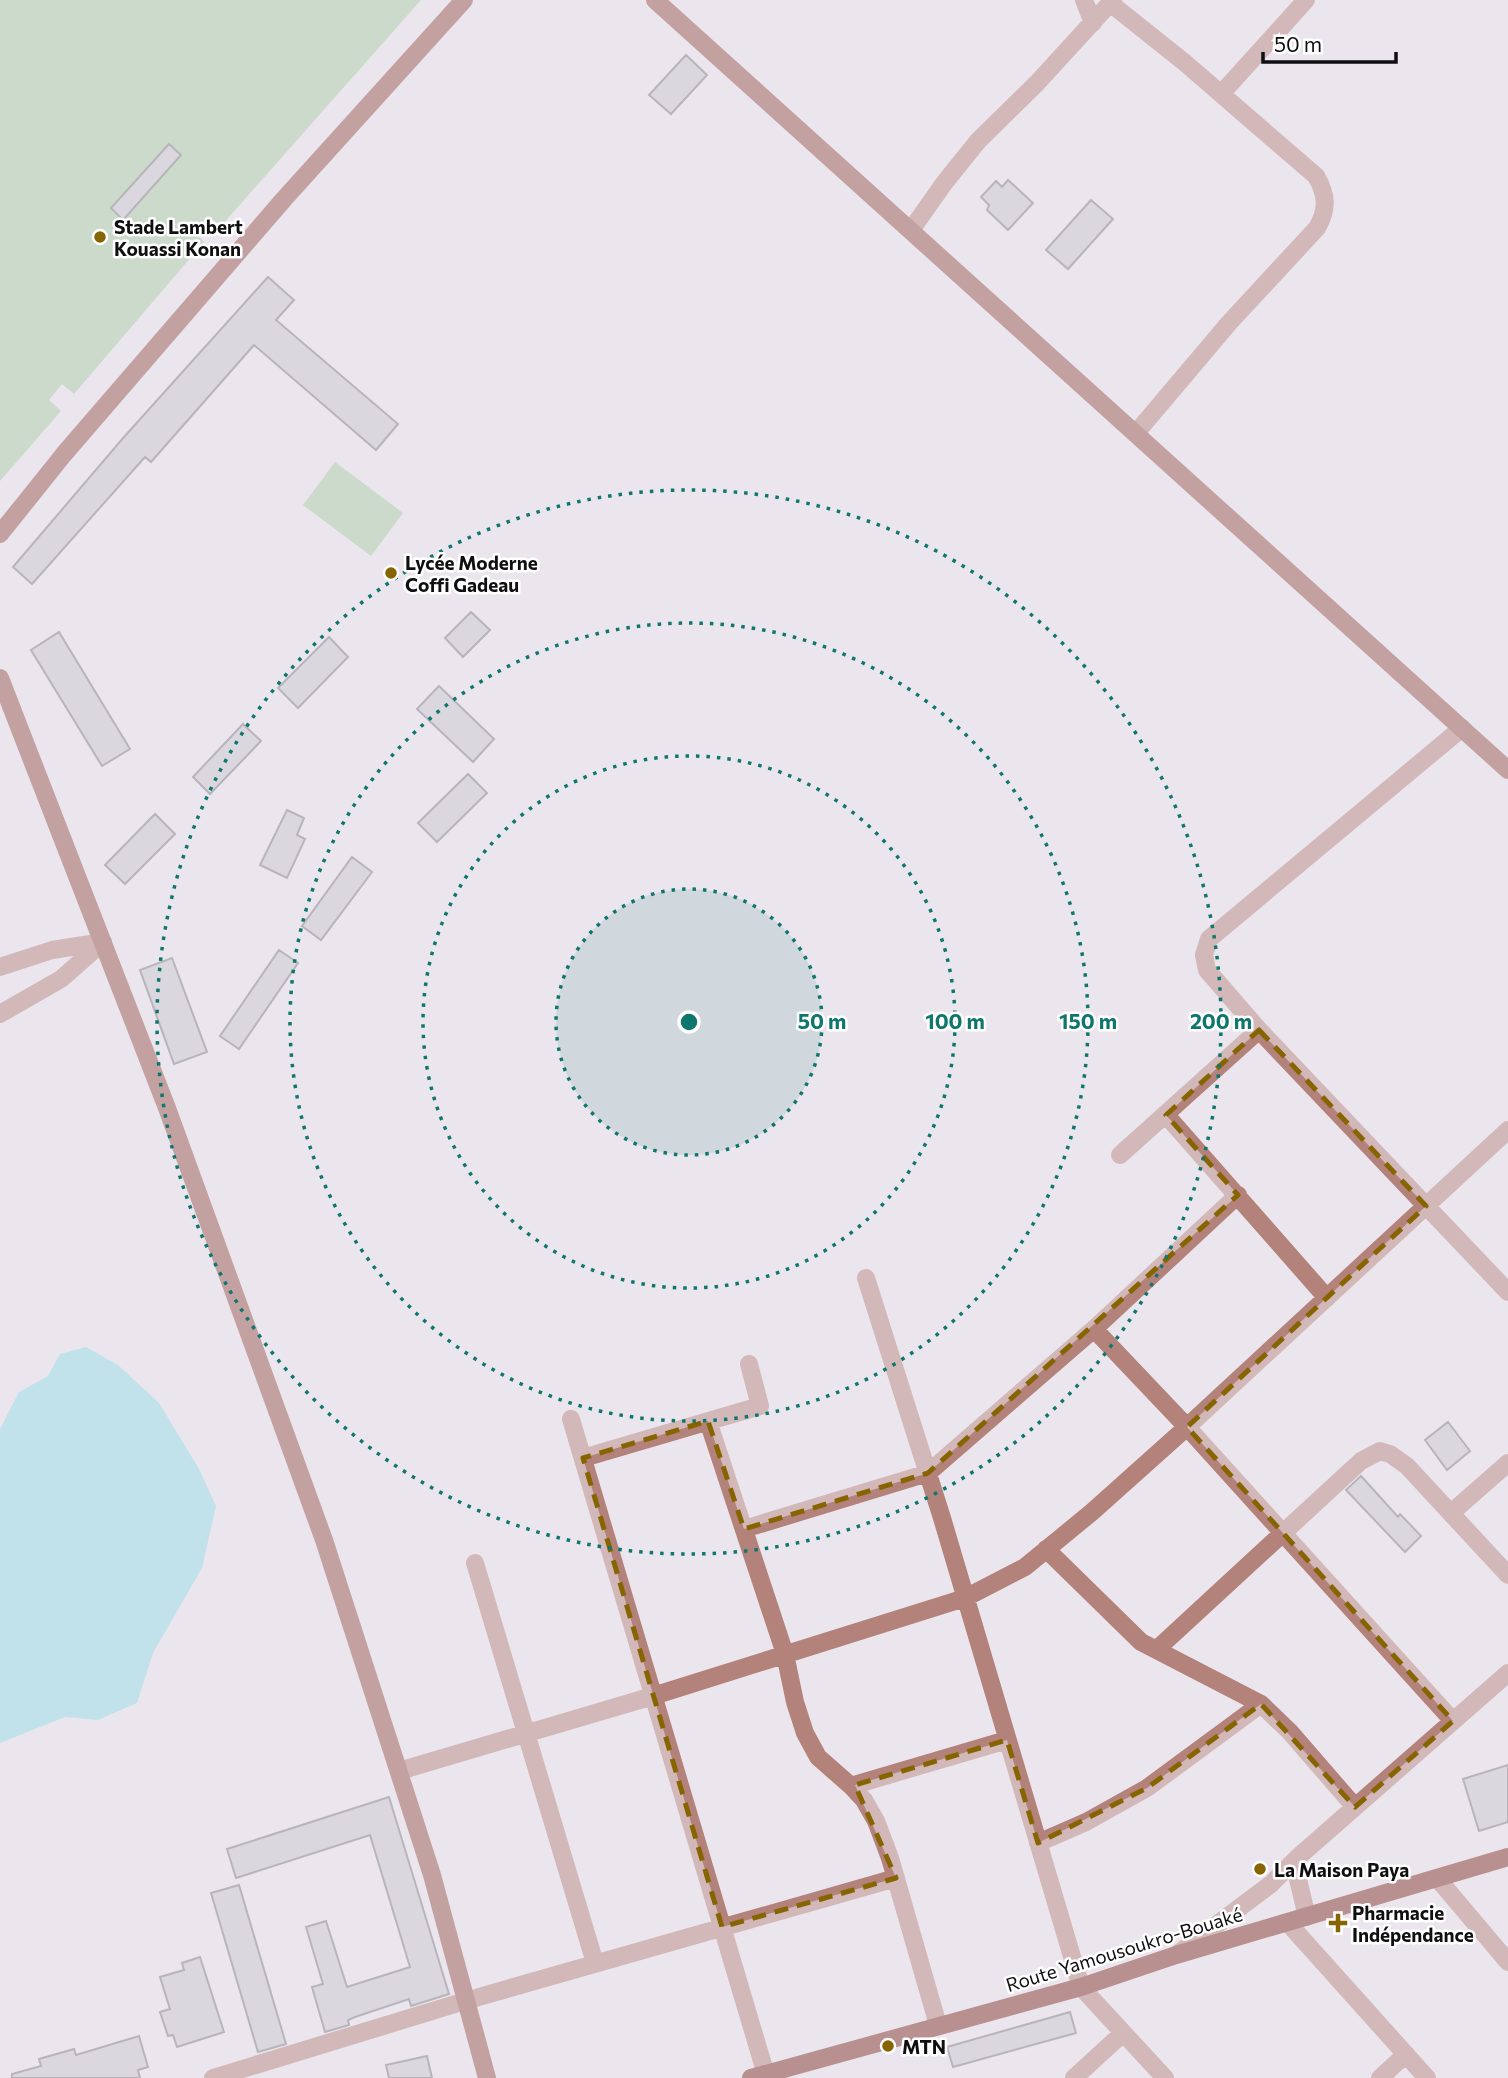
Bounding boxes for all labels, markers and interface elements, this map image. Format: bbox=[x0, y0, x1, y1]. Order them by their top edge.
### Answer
scale bar bbox=[1263, 21, 1396, 65]
text: 50 m bbox=[1274, 31, 1322, 56]
place label: Stade Lambert Kouassi Konan bbox=[114, 215, 243, 260]
marker: Stade Lambert Kouassi Konan bbox=[92, 229, 108, 245]
place label: Lycée Moderne Coffi Gadeau bbox=[405, 551, 538, 596]
marker: Lycée Moderne Coffi Gadeau bbox=[383, 565, 399, 581]
text: 50 m bbox=[798, 1008, 846, 1033]
text: 100 m bbox=[925, 1008, 985, 1033]
text: 150 m bbox=[1059, 1008, 1117, 1033]
text: 200 m bbox=[1190, 1008, 1252, 1033]
centre of rings bbox=[677, 1010, 701, 1034]
place label: La Maison Paya bbox=[1274, 1858, 1409, 1881]
marker: La Maison Paya bbox=[1252, 1861, 1268, 1877]
place label: Pharmacie Indépendance bbox=[1352, 1901, 1474, 1946]
street label: Route Yamousoukro-Bouaké bbox=[1003, 1902, 1245, 1996]
marker: Pharmacie Indépendance bbox=[1330, 1915, 1346, 1931]
place label: MTN bbox=[902, 2035, 946, 2058]
marker: MTN bbox=[880, 2038, 896, 2054]

